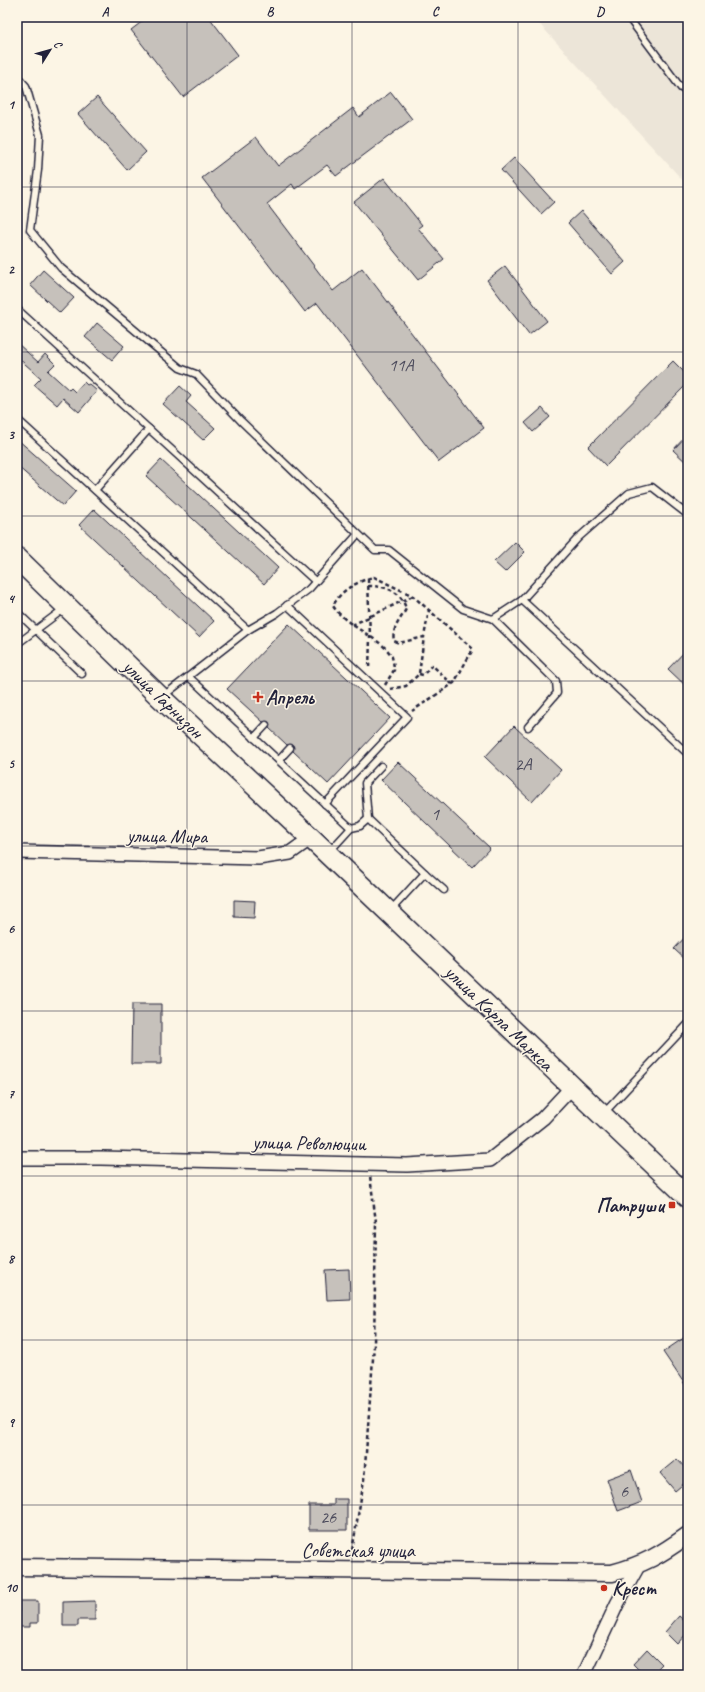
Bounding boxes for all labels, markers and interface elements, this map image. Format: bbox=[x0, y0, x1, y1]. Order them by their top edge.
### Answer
text: A bbox=[102, 4, 110, 20]
text: B bbox=[267, 4, 275, 20]
text: C bbox=[432, 4, 440, 20]
text: D bbox=[596, 4, 605, 20]
north arrow bbox=[30, 30, 70, 70]
text: С bbox=[51, 38, 66, 52]
text: 1 bbox=[8, 97, 16, 113]
text: 2 bbox=[8, 262, 15, 278]
house number: 11А bbox=[388, 354, 415, 376]
text: 3 bbox=[8, 427, 15, 443]
text: 4 bbox=[8, 591, 16, 607]
street label: улица Гарнизон bbox=[117, 654, 210, 745]
place label: Апрель bbox=[266, 685, 315, 710]
marker: Апрель bbox=[253, 692, 263, 702]
house number: 2А bbox=[514, 753, 533, 775]
text: 5 bbox=[8, 756, 15, 772]
house number: 1 bbox=[431, 803, 440, 825]
street label: улица Мира bbox=[126, 823, 209, 849]
text: 6 bbox=[8, 921, 15, 937]
street label: улица Карла Маркса bbox=[439, 959, 560, 1077]
text: 7 bbox=[8, 1086, 15, 1102]
street label: улица Революции bbox=[251, 1129, 367, 1157]
place label: Патруши bbox=[597, 1193, 666, 1219]
marker: Патруши bbox=[667, 1200, 677, 1210]
text: 8 bbox=[8, 1251, 16, 1267]
text: 9 bbox=[8, 1415, 15, 1431]
house number: 6 bbox=[620, 1480, 629, 1502]
house number: 26 bbox=[320, 1506, 337, 1528]
street label: Советская улица bbox=[302, 1538, 416, 1563]
place label: Крест bbox=[612, 1576, 657, 1601]
text: 10 bbox=[5, 1580, 18, 1596]
marker: Крест bbox=[599, 1583, 609, 1593]

